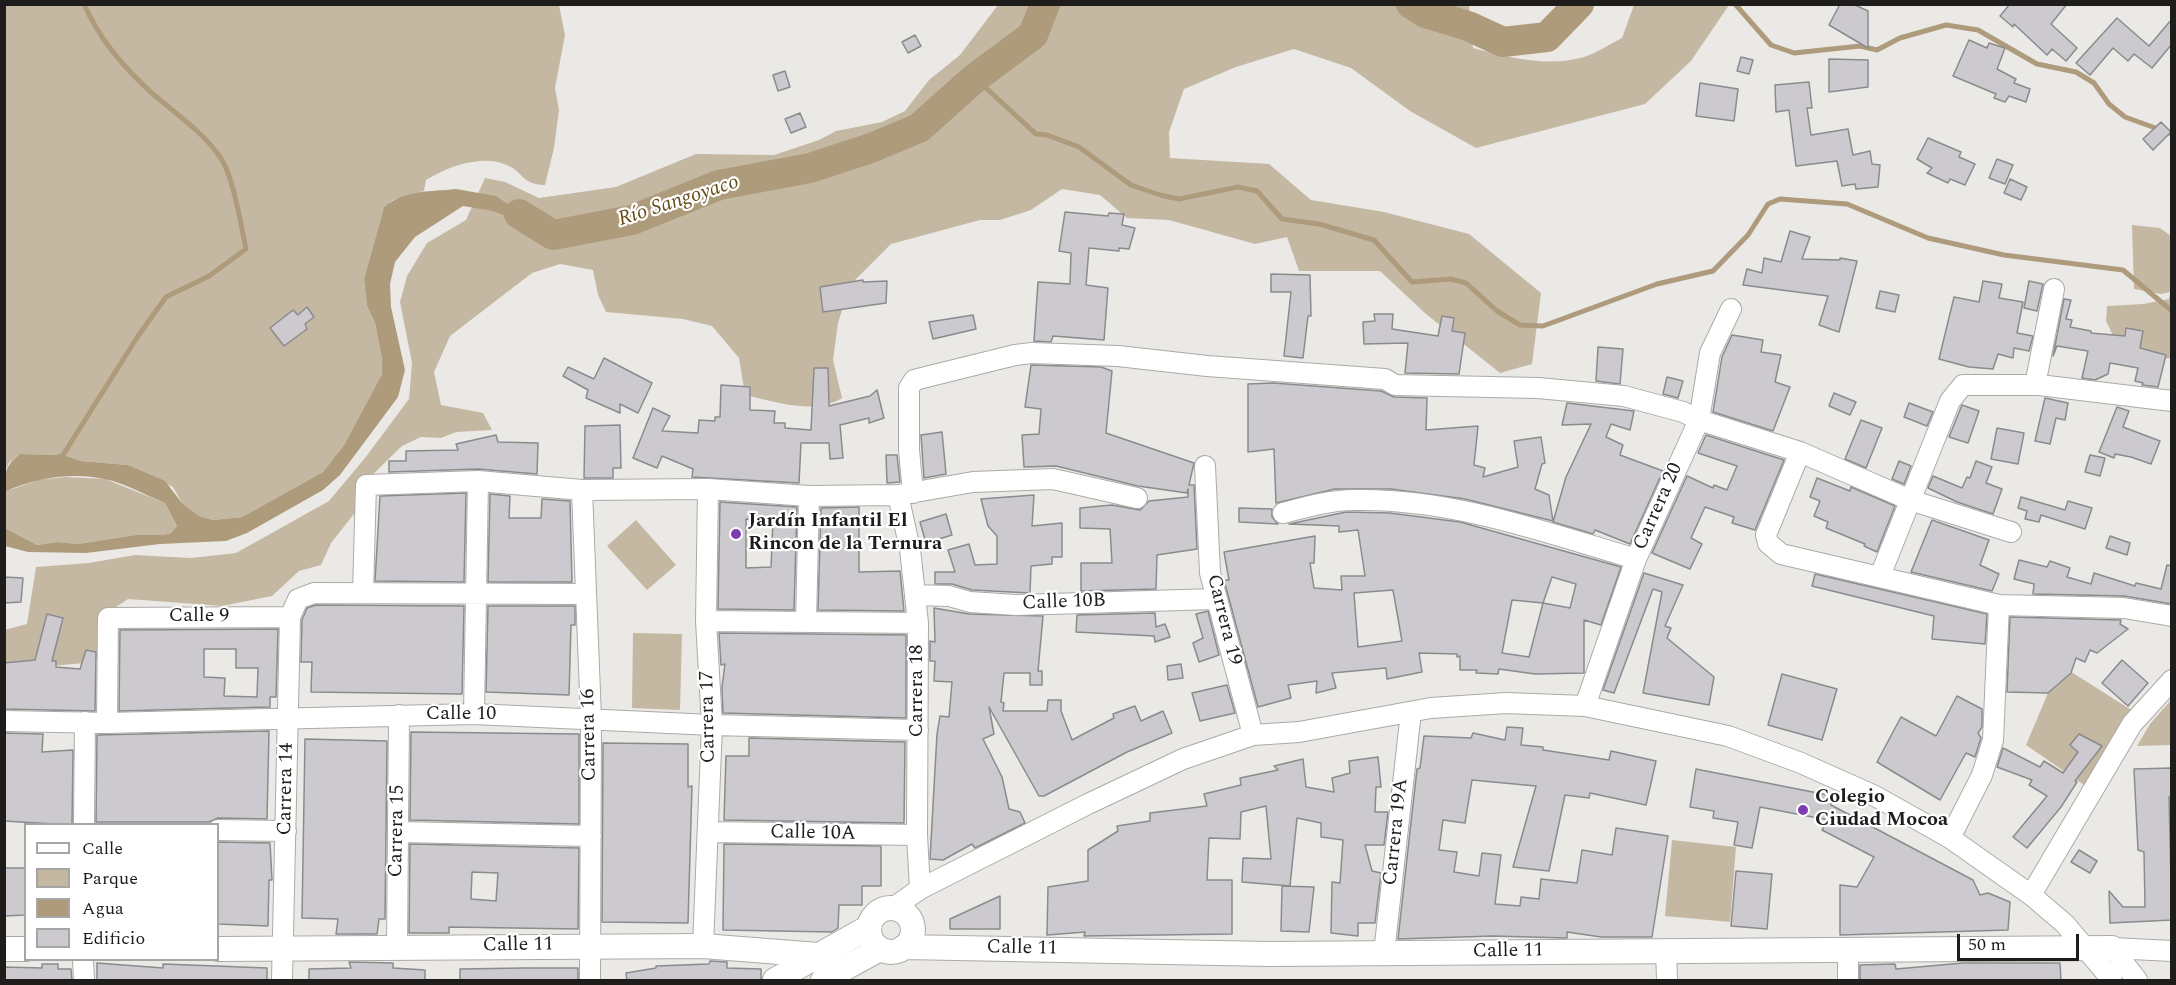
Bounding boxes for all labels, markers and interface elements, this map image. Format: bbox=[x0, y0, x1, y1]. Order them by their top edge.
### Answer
water label: Río Sangoyaco bbox=[615, 171, 743, 233]
street label: Carrera 20 bbox=[1629, 460, 1689, 554]
place label: Jardín Infantil El Rincon de la Ternura bbox=[748, 510, 942, 557]
marker: Jardín Infantil El Rincon de la Ternura bbox=[729, 527, 743, 541]
street label: Carrera 19 bbox=[1200, 572, 1246, 668]
street label: Calle 10B bbox=[1022, 590, 1106, 616]
street label: Calle 9 bbox=[169, 605, 229, 629]
street label: Carrera 18 bbox=[906, 645, 930, 737]
street label: Carrera 17 bbox=[696, 670, 722, 764]
street label: Carrera 16 bbox=[577, 688, 603, 782]
street label: Calle 10 bbox=[426, 703, 496, 727]
street label: Carrera 14 bbox=[274, 742, 300, 836]
street label: Carrera 19A bbox=[1379, 777, 1415, 887]
street label: Carrera 15 bbox=[385, 784, 411, 878]
place label: Colegio Ciudad Mocoa bbox=[1815, 786, 1948, 833]
marker: Colegio Ciudad Mocoa bbox=[1796, 803, 1810, 817]
street label: Calle 10A bbox=[770, 821, 856, 847]
legend bbox=[24, 823, 219, 961]
text: Calle bbox=[82, 835, 123, 862]
text: Parque bbox=[82, 865, 138, 892]
text: Agua bbox=[82, 895, 124, 922]
scale bar bbox=[1960, 922, 2082, 960]
text: Edificio bbox=[82, 925, 145, 952]
text: 50 m bbox=[1968, 931, 2006, 958]
street label: Calle 11 bbox=[482, 933, 554, 959]
street label: Calle 11 bbox=[986, 936, 1058, 962]
street label: Calle 11 bbox=[1472, 939, 1544, 965]

